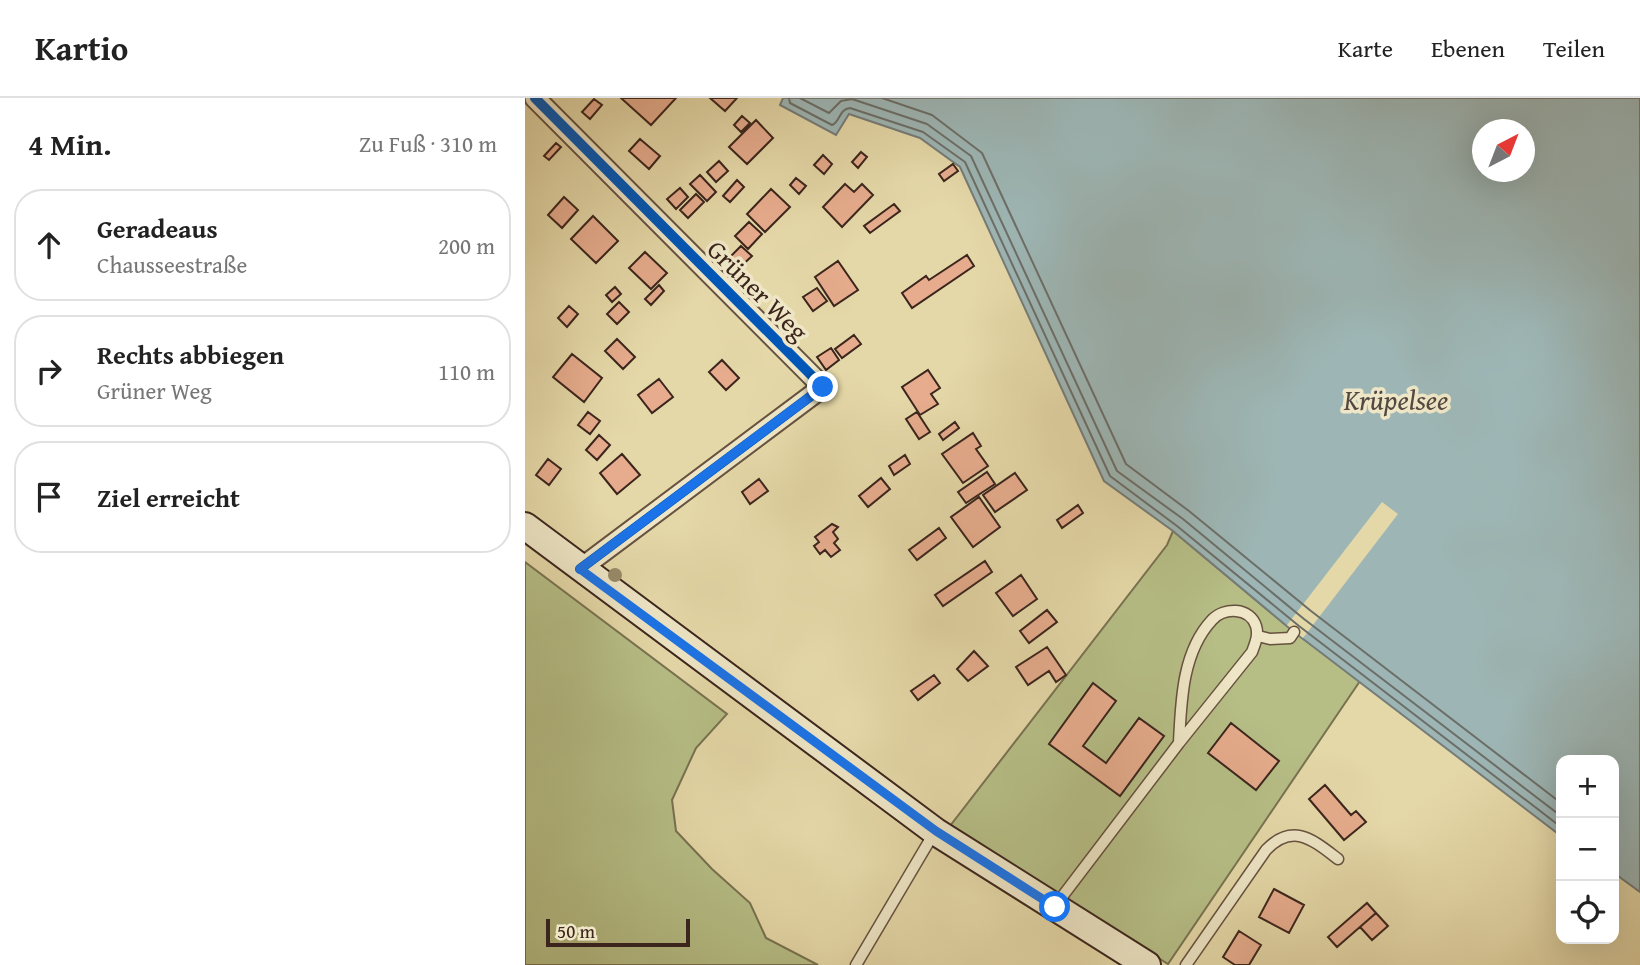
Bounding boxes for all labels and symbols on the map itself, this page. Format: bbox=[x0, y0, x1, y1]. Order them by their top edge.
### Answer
north arrow bbox=[1472, 119, 1535, 182]
street label: Grüner Weg bbox=[698, 230, 818, 350]
route end bbox=[807, 371, 838, 402]
water label: Krüpelsee bbox=[1343, 379, 1448, 420]
route start bbox=[1039, 891, 1070, 922]
scale bar bbox=[546, 916, 689, 948]

